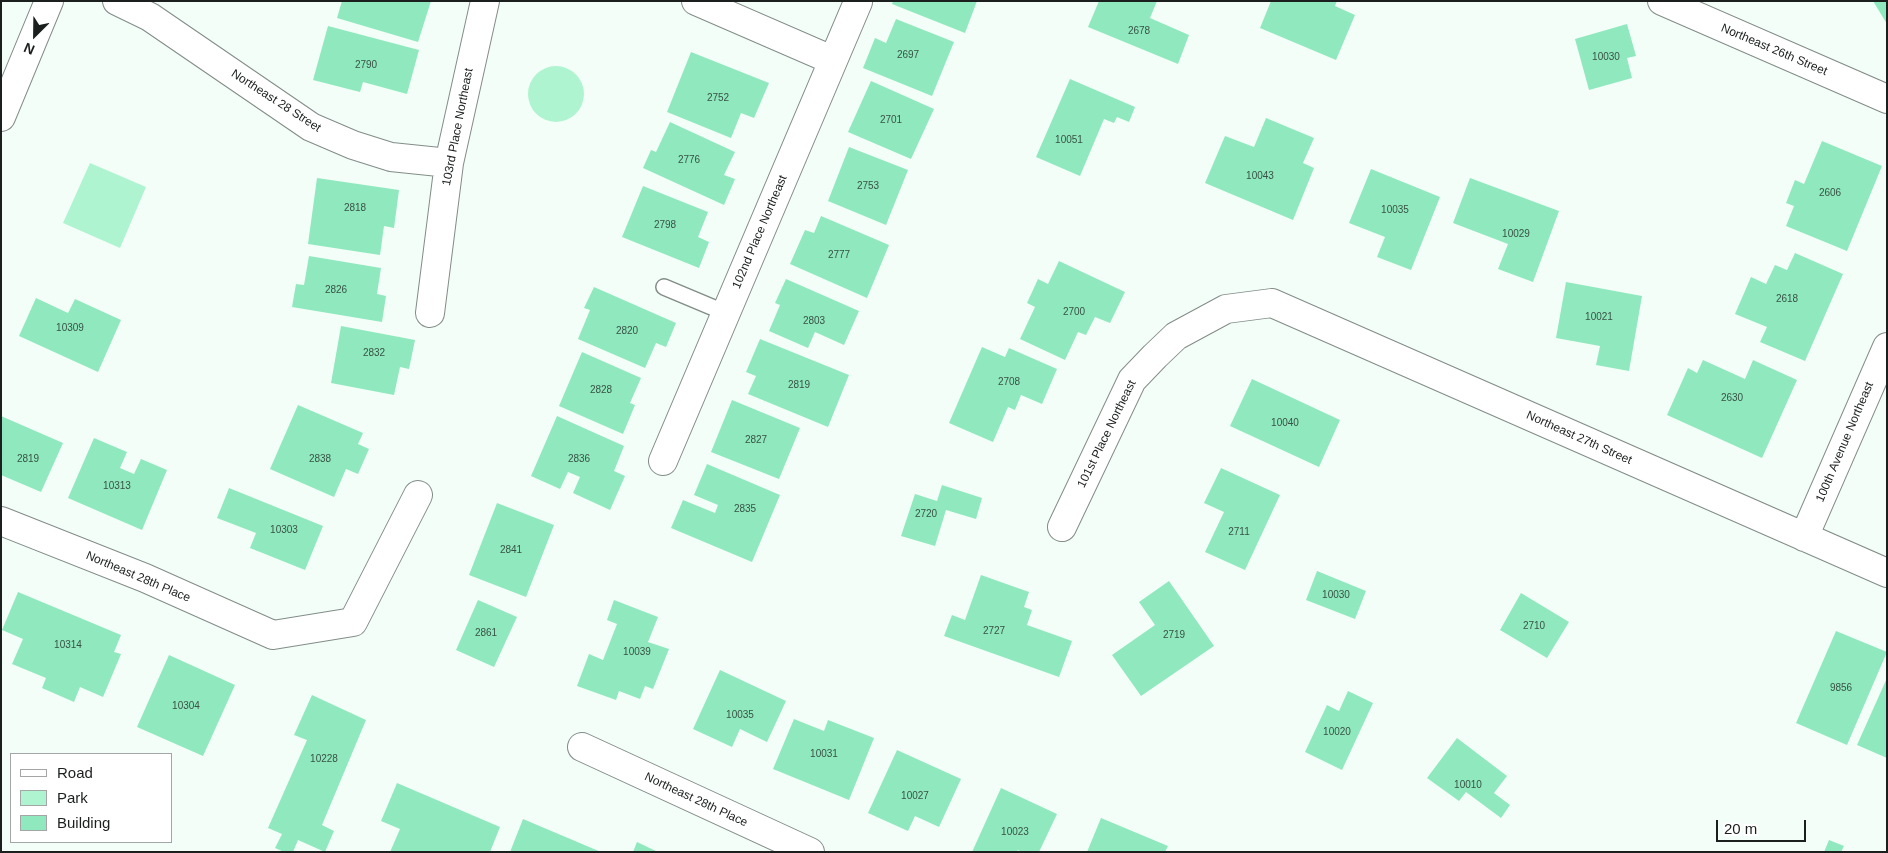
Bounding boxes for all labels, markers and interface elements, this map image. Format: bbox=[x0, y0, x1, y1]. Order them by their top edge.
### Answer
north arrow bbox=[10, 10, 60, 60]
street label: Northeast 26th Street bbox=[1719, 21, 1829, 79]
house number: 2678 bbox=[1128, 25, 1150, 37]
text: N bbox=[21, 39, 37, 58]
house number: 2697 bbox=[897, 49, 919, 61]
house number: 10030 bbox=[1592, 51, 1620, 63]
house number: 2790 bbox=[355, 59, 377, 71]
street label: Northeast 28 Street bbox=[228, 67, 324, 135]
street label: 103rd Place Northeast bbox=[440, 67, 476, 187]
house number: 2752 bbox=[707, 92, 729, 104]
house number: 2701 bbox=[880, 114, 902, 126]
house number: 10051 bbox=[1055, 134, 1083, 146]
house number: 2776 bbox=[678, 154, 700, 166]
house number: 10043 bbox=[1246, 170, 1274, 182]
street label: 102nd Place Northeast bbox=[730, 173, 790, 291]
house number: 2753 bbox=[857, 180, 879, 192]
house number: 2606 bbox=[1819, 187, 1841, 199]
house number: 2818 bbox=[344, 202, 366, 214]
house number: 10035 bbox=[1381, 204, 1409, 216]
house number: 2798 bbox=[654, 219, 676, 231]
house number: 10029 bbox=[1502, 228, 1530, 240]
house number: 2777 bbox=[828, 249, 850, 261]
house number: 2826 bbox=[325, 284, 347, 296]
house number: 2618 bbox=[1776, 293, 1798, 305]
house number: 2700 bbox=[1063, 306, 1085, 318]
house number: 10021 bbox=[1585, 311, 1613, 323]
house number: 2803 bbox=[803, 315, 825, 327]
house number: 10309 bbox=[56, 322, 84, 334]
house number: 2820 bbox=[616, 325, 638, 337]
house number: 2832 bbox=[363, 347, 385, 359]
house number: 2708 bbox=[998, 376, 1020, 388]
street label: 101st Place Northeast bbox=[1075, 378, 1139, 490]
house number: 2819 bbox=[788, 379, 810, 391]
street label: 100th Avenue Northeast bbox=[1813, 380, 1877, 504]
house number: 2828 bbox=[590, 384, 612, 396]
house number: 2630 bbox=[1721, 392, 1743, 404]
street label: Northeast 27th Street bbox=[1524, 408, 1634, 468]
house number: 10040 bbox=[1271, 417, 1299, 429]
house number: 2827 bbox=[745, 434, 767, 446]
house number: 2819 bbox=[17, 453, 39, 465]
house number: 2838 bbox=[309, 453, 331, 465]
house number: 2836 bbox=[568, 453, 590, 465]
house number: 10313 bbox=[103, 480, 131, 492]
house number: 2835 bbox=[734, 503, 756, 515]
house number: 2720 bbox=[915, 508, 937, 520]
house number: 10303 bbox=[270, 524, 298, 536]
house number: 2711 bbox=[1228, 526, 1250, 538]
house number: 2841 bbox=[500, 544, 522, 556]
street label: Northeast 28th Place bbox=[84, 548, 192, 606]
house number: 10030 bbox=[1322, 589, 1350, 601]
house number: 2710 bbox=[1523, 620, 1545, 632]
house number: 2727 bbox=[983, 625, 1005, 637]
house number: 2861 bbox=[475, 627, 497, 639]
house number: 2719 bbox=[1163, 629, 1185, 641]
house number: 10314 bbox=[54, 639, 82, 651]
house number: 10039 bbox=[623, 646, 651, 658]
house number: 9856 bbox=[1830, 682, 1852, 694]
house number: 10304 bbox=[172, 700, 200, 712]
house number: 10035 bbox=[726, 709, 754, 721]
house number: 10020 bbox=[1323, 726, 1351, 738]
house number: 10031 bbox=[810, 748, 838, 760]
legend bbox=[10, 753, 172, 843]
house number: 10228 bbox=[310, 753, 338, 765]
text: Road bbox=[57, 764, 93, 781]
street label: Northeast 28th Place bbox=[642, 770, 750, 830]
house number: 10010 bbox=[1454, 779, 1482, 791]
text: Park bbox=[57, 789, 88, 806]
house number: 10027 bbox=[901, 790, 929, 802]
scale bar bbox=[1718, 810, 1808, 842]
text: Building bbox=[57, 814, 110, 831]
text: 20 m bbox=[1724, 820, 1757, 837]
house number: 10023 bbox=[1001, 826, 1029, 838]

